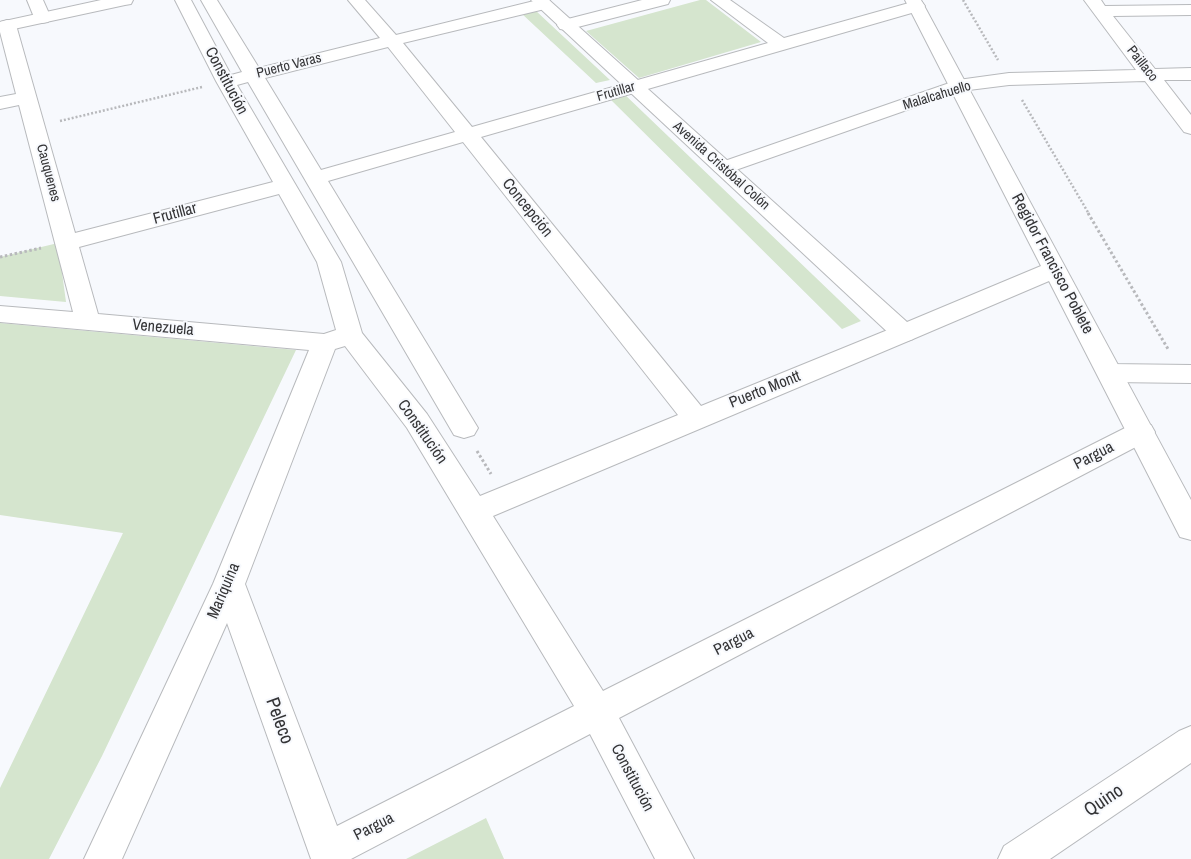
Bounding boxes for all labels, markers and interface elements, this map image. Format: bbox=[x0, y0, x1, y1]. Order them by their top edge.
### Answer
street label: Paillaco bbox=[1123, 43, 1161, 85]
street label: Constitución bbox=[200, 44, 252, 118]
street label: Puerto Varas bbox=[255, 50, 323, 82]
street label: Malalcahuello bbox=[901, 78, 973, 114]
street label: Frutillar bbox=[595, 79, 637, 105]
street label: Avenida Cristóbal Colón bbox=[669, 118, 773, 214]
street label: Cauquenes bbox=[32, 142, 64, 204]
street label: Concepción bbox=[498, 175, 556, 241]
street label: Regidor Francisco Poblete bbox=[1007, 191, 1097, 337]
street label: Frutillar bbox=[151, 199, 199, 229]
street label: Venezuela bbox=[132, 316, 194, 340]
street label: Puerto Montt bbox=[727, 367, 803, 413]
street label: Constitución bbox=[393, 396, 451, 468]
street label: Pargua bbox=[1071, 438, 1117, 474]
street label: Mariquina bbox=[204, 560, 244, 622]
street label: Pargua bbox=[711, 624, 757, 660]
street label: Peleco bbox=[260, 695, 298, 747]
street label: Constitución bbox=[606, 741, 658, 815]
street label: Quino bbox=[1080, 780, 1128, 822]
street label: Pargua bbox=[351, 809, 397, 845]

